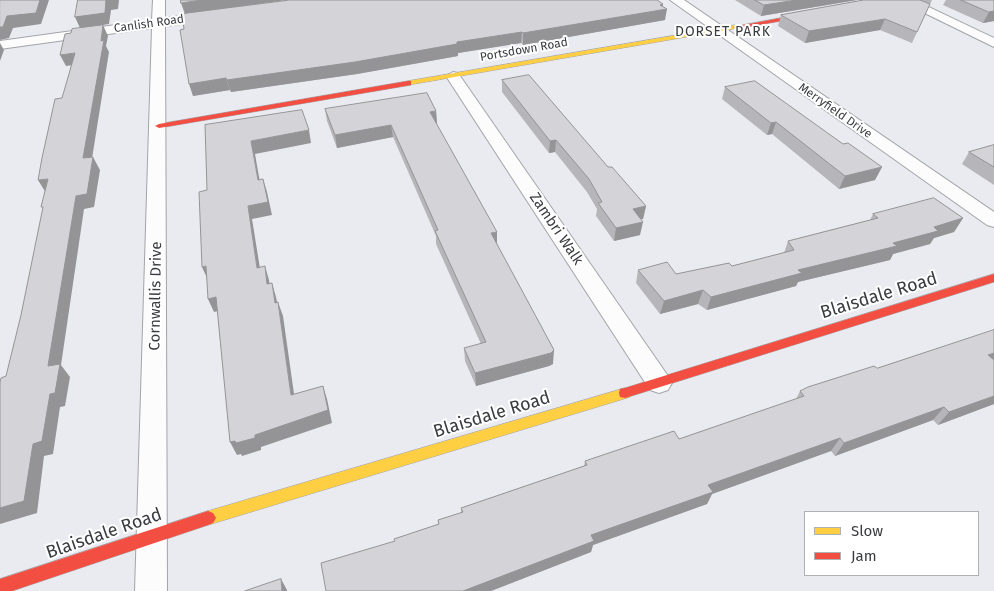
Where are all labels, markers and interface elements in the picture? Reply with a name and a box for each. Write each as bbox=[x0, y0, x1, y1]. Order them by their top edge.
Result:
street label: Canlish Road bbox=[113, 12, 185, 36]
district label: DORSET PARK bbox=[674, 24, 772, 40]
street label: Portsdown Road bbox=[479, 35, 569, 65]
street label: Merryfield Drive bbox=[795, 80, 875, 142]
street label: Zambri Walk bbox=[525, 189, 587, 269]
street label: Cornwallis Drive bbox=[146, 241, 166, 351]
street label: Blaisdale Road bbox=[818, 268, 940, 324]
street label: Blaisdale Road bbox=[431, 387, 553, 443]
street label: Blaisdale Road bbox=[43, 504, 165, 564]
legend bbox=[804, 511, 979, 576]
text: Slow bbox=[851, 522, 883, 540]
text: Jam bbox=[851, 547, 877, 565]

